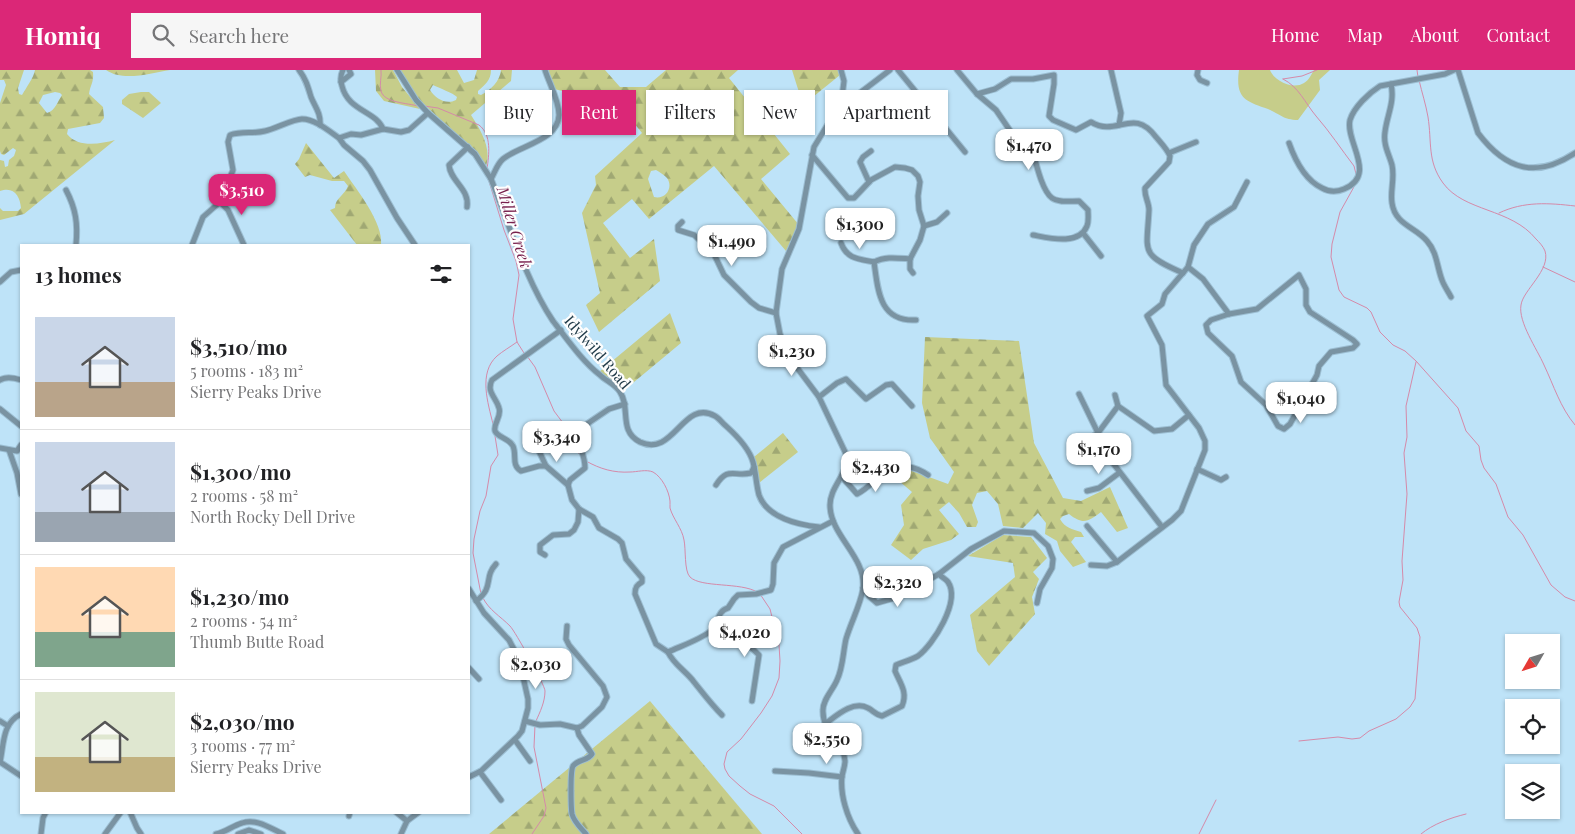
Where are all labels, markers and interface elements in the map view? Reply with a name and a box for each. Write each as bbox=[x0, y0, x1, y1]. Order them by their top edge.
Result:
search box bbox=[131, 13, 481, 58]
text: Homiq bbox=[25, 19, 101, 51]
icon: search bbox=[149, 21, 177, 49]
text: Search here bbox=[189, 22, 289, 48]
text: Home bbox=[1271, 23, 1319, 47]
text: Map bbox=[1347, 23, 1382, 47]
text: About bbox=[1410, 23, 1459, 47]
text: Contact bbox=[1487, 23, 1550, 47]
chip: Buy bbox=[485, 90, 552, 135]
chip: Rent bbox=[562, 90, 636, 135]
chip: Filters bbox=[646, 90, 734, 135]
chip: New bbox=[744, 90, 815, 135]
chip: Apartment bbox=[825, 90, 948, 135]
pin: $1,470 bbox=[988, 128, 1070, 171]
text: $1,470 bbox=[1006, 134, 1052, 155]
pin: $3,510 bbox=[201, 174, 283, 216]
text: $3,510 bbox=[220, 179, 264, 200]
water label: Miller Creek bbox=[492, 182, 537, 271]
pin: $1,300 bbox=[819, 208, 901, 250]
text: $1,300 bbox=[836, 213, 884, 234]
pin: $1,490 bbox=[691, 224, 773, 267]
text: $1,490 bbox=[708, 230, 756, 251]
text: 13 homes bbox=[35, 260, 122, 288]
icon: filters bbox=[427, 260, 455, 288]
street label: Idylwild Road bbox=[560, 311, 636, 393]
text: $3,510/mo bbox=[190, 332, 287, 360]
pin: $1,230 bbox=[751, 334, 833, 377]
icon: home bbox=[75, 337, 135, 397]
text: $1,230 bbox=[769, 340, 815, 361]
text: 5 rooms · 183 m² bbox=[190, 360, 303, 381]
text: Sierry Peaks Drive bbox=[190, 381, 322, 402]
pin: $1,040 bbox=[1260, 382, 1342, 424]
text: $1,040 bbox=[1277, 387, 1325, 408]
pin: $3,340 bbox=[516, 420, 598, 463]
text: $3,340 bbox=[533, 426, 581, 447]
pin: $1,170 bbox=[1058, 432, 1140, 475]
text: $1,170 bbox=[1077, 438, 1121, 459]
pin: $2,430 bbox=[835, 450, 917, 493]
text: $2,430 bbox=[852, 456, 900, 477]
text: $1,300/mo bbox=[190, 457, 291, 485]
icon: home bbox=[75, 462, 135, 522]
text: 2 rooms · 58 m² bbox=[190, 485, 298, 506]
text: North Rocky Dell Drive bbox=[190, 506, 355, 527]
pin: $2,320 bbox=[857, 566, 939, 608]
text: $2,320 bbox=[874, 571, 922, 592]
text: $1,230/mo bbox=[190, 582, 289, 610]
icon: home bbox=[75, 587, 135, 647]
text: 2 rooms · 54 m² bbox=[190, 610, 298, 631]
pin: $4,020 bbox=[704, 616, 786, 658]
text: $4,020 bbox=[720, 621, 770, 642]
text: Thumb Butte Road bbox=[190, 631, 324, 652]
north arrow bbox=[1505, 634, 1560, 689]
map controls bbox=[1505, 634, 1560, 819]
pin: $2,030 bbox=[495, 648, 577, 690]
text: $2,030 bbox=[511, 653, 561, 674]
button: locate bbox=[1505, 699, 1560, 754]
text: $2,030/mo bbox=[190, 707, 295, 735]
icon: home bbox=[75, 712, 135, 772]
pin: $2,550 bbox=[786, 722, 868, 765]
text: $2,550 bbox=[804, 728, 850, 749]
text: 3 rooms · 77 m² bbox=[190, 735, 296, 756]
text: Sierry Peaks Drive bbox=[190, 756, 322, 777]
button: layers bbox=[1505, 764, 1560, 819]

